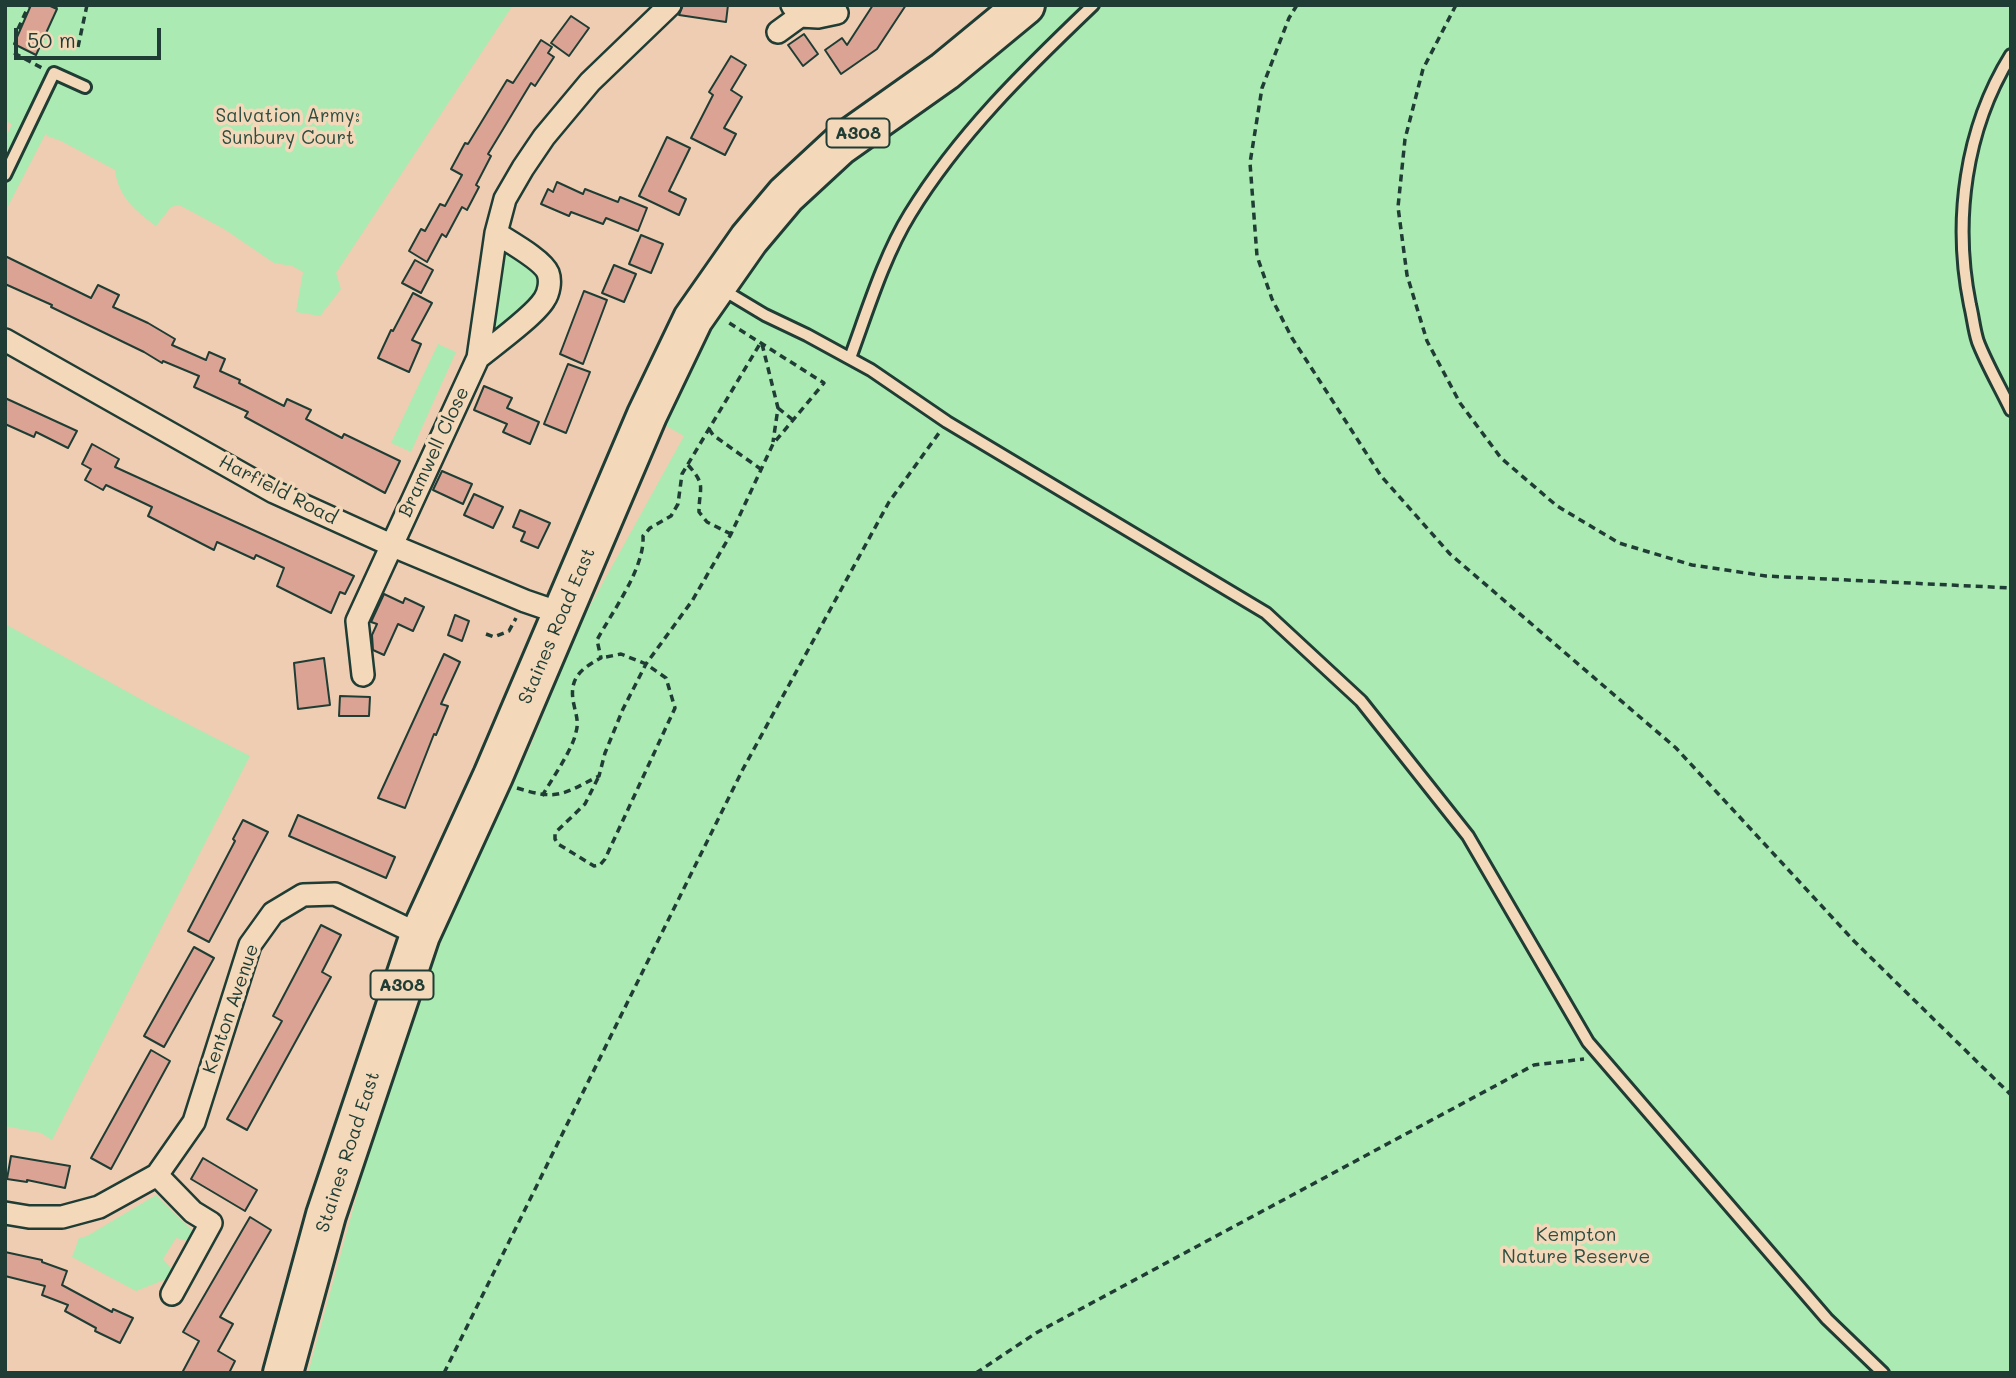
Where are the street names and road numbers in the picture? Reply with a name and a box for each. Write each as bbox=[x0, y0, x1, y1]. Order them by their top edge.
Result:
road number: A308 bbox=[826, 118, 890, 148]
street label: Bramwell Close bbox=[394, 383, 474, 521]
street label: Harfield Road bbox=[215, 450, 341, 530]
street label: Staines Road East bbox=[514, 544, 600, 708]
street label: Kenton Avenue bbox=[198, 941, 264, 1077]
road number: A308 bbox=[370, 970, 434, 1000]
street label: Staines Road East bbox=[311, 1069, 385, 1235]

